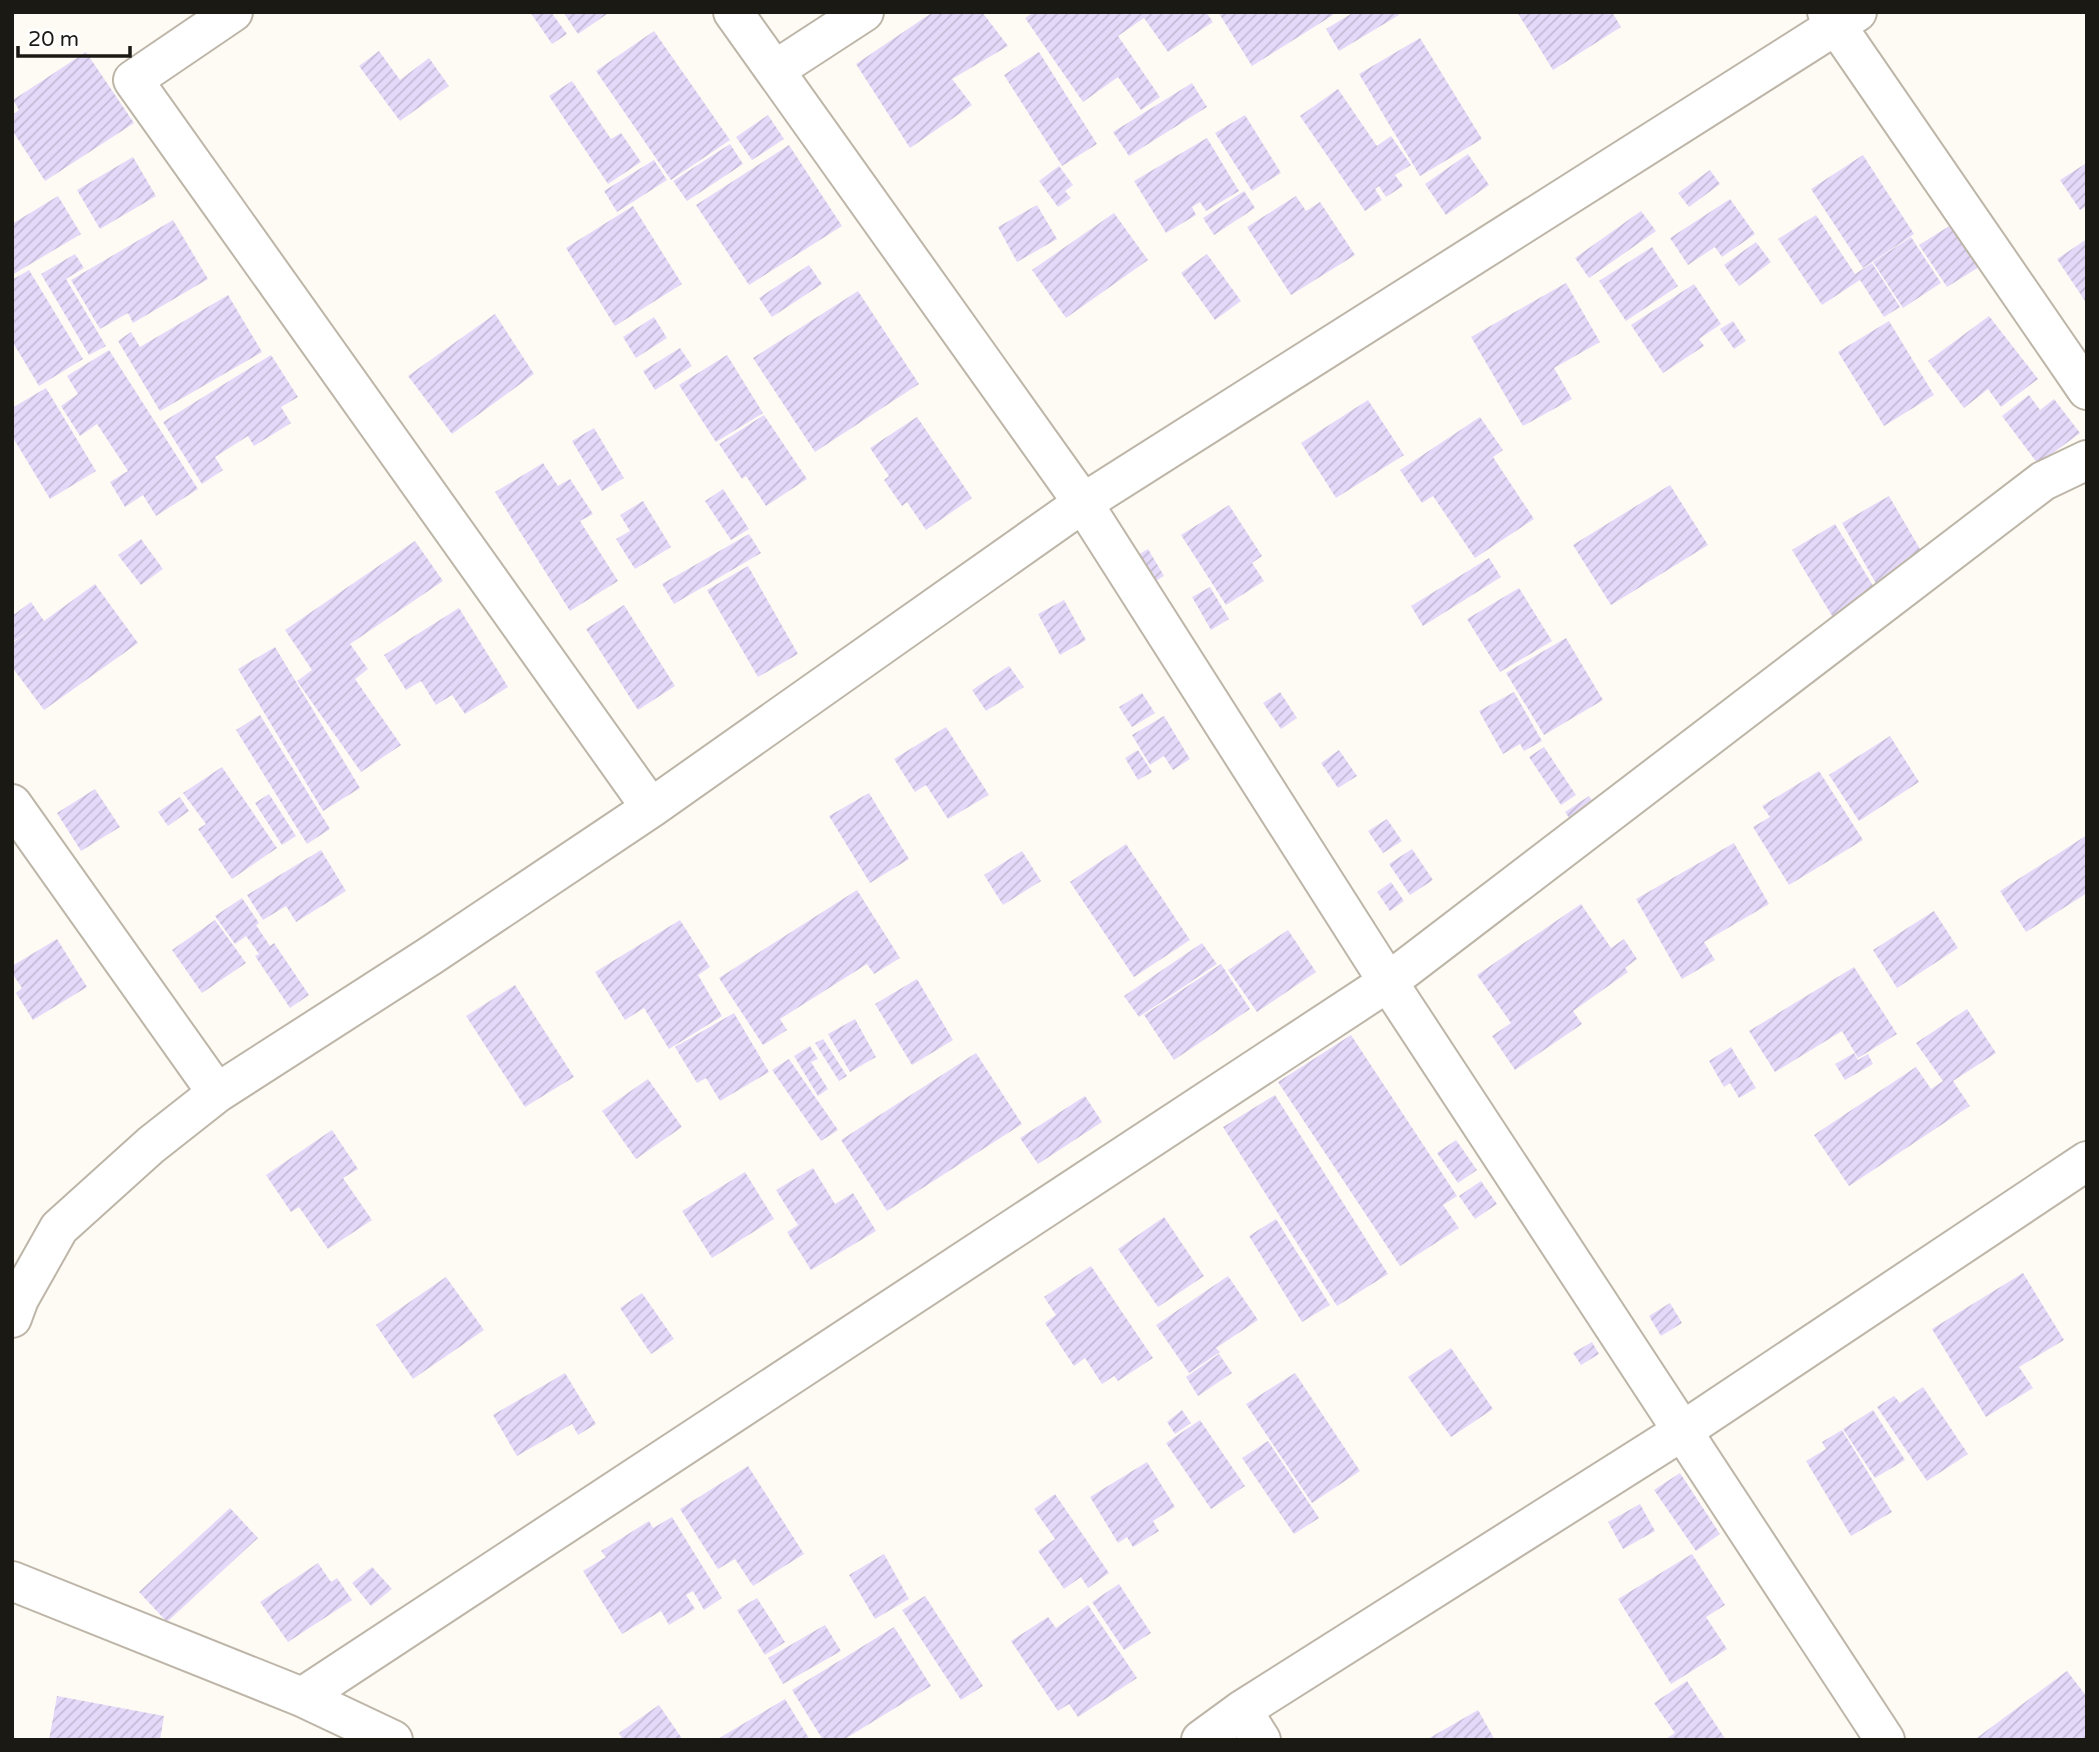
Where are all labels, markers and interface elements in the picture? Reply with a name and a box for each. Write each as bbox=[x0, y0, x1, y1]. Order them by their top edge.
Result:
scale bar bbox=[18, 14, 130, 58]
text: 20 m bbox=[28, 27, 79, 52]

